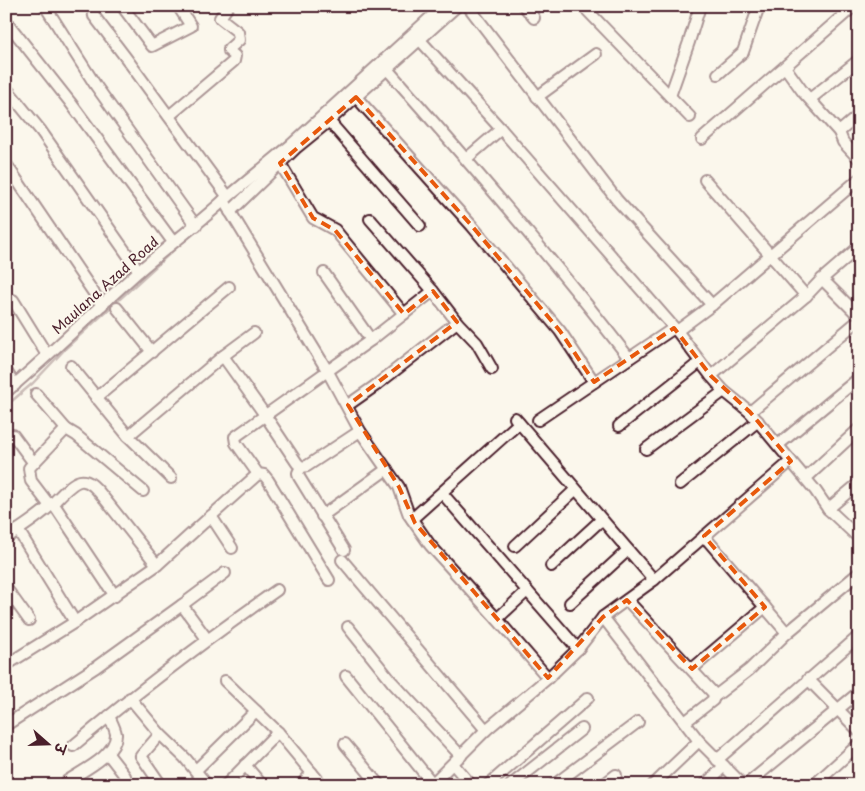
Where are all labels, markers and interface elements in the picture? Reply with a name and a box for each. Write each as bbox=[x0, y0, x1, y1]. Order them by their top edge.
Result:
street label: Maulana Azad Road bbox=[47, 231, 163, 339]
north arrow bbox=[22, 718, 72, 768]
text: उ bbox=[49, 739, 73, 758]

